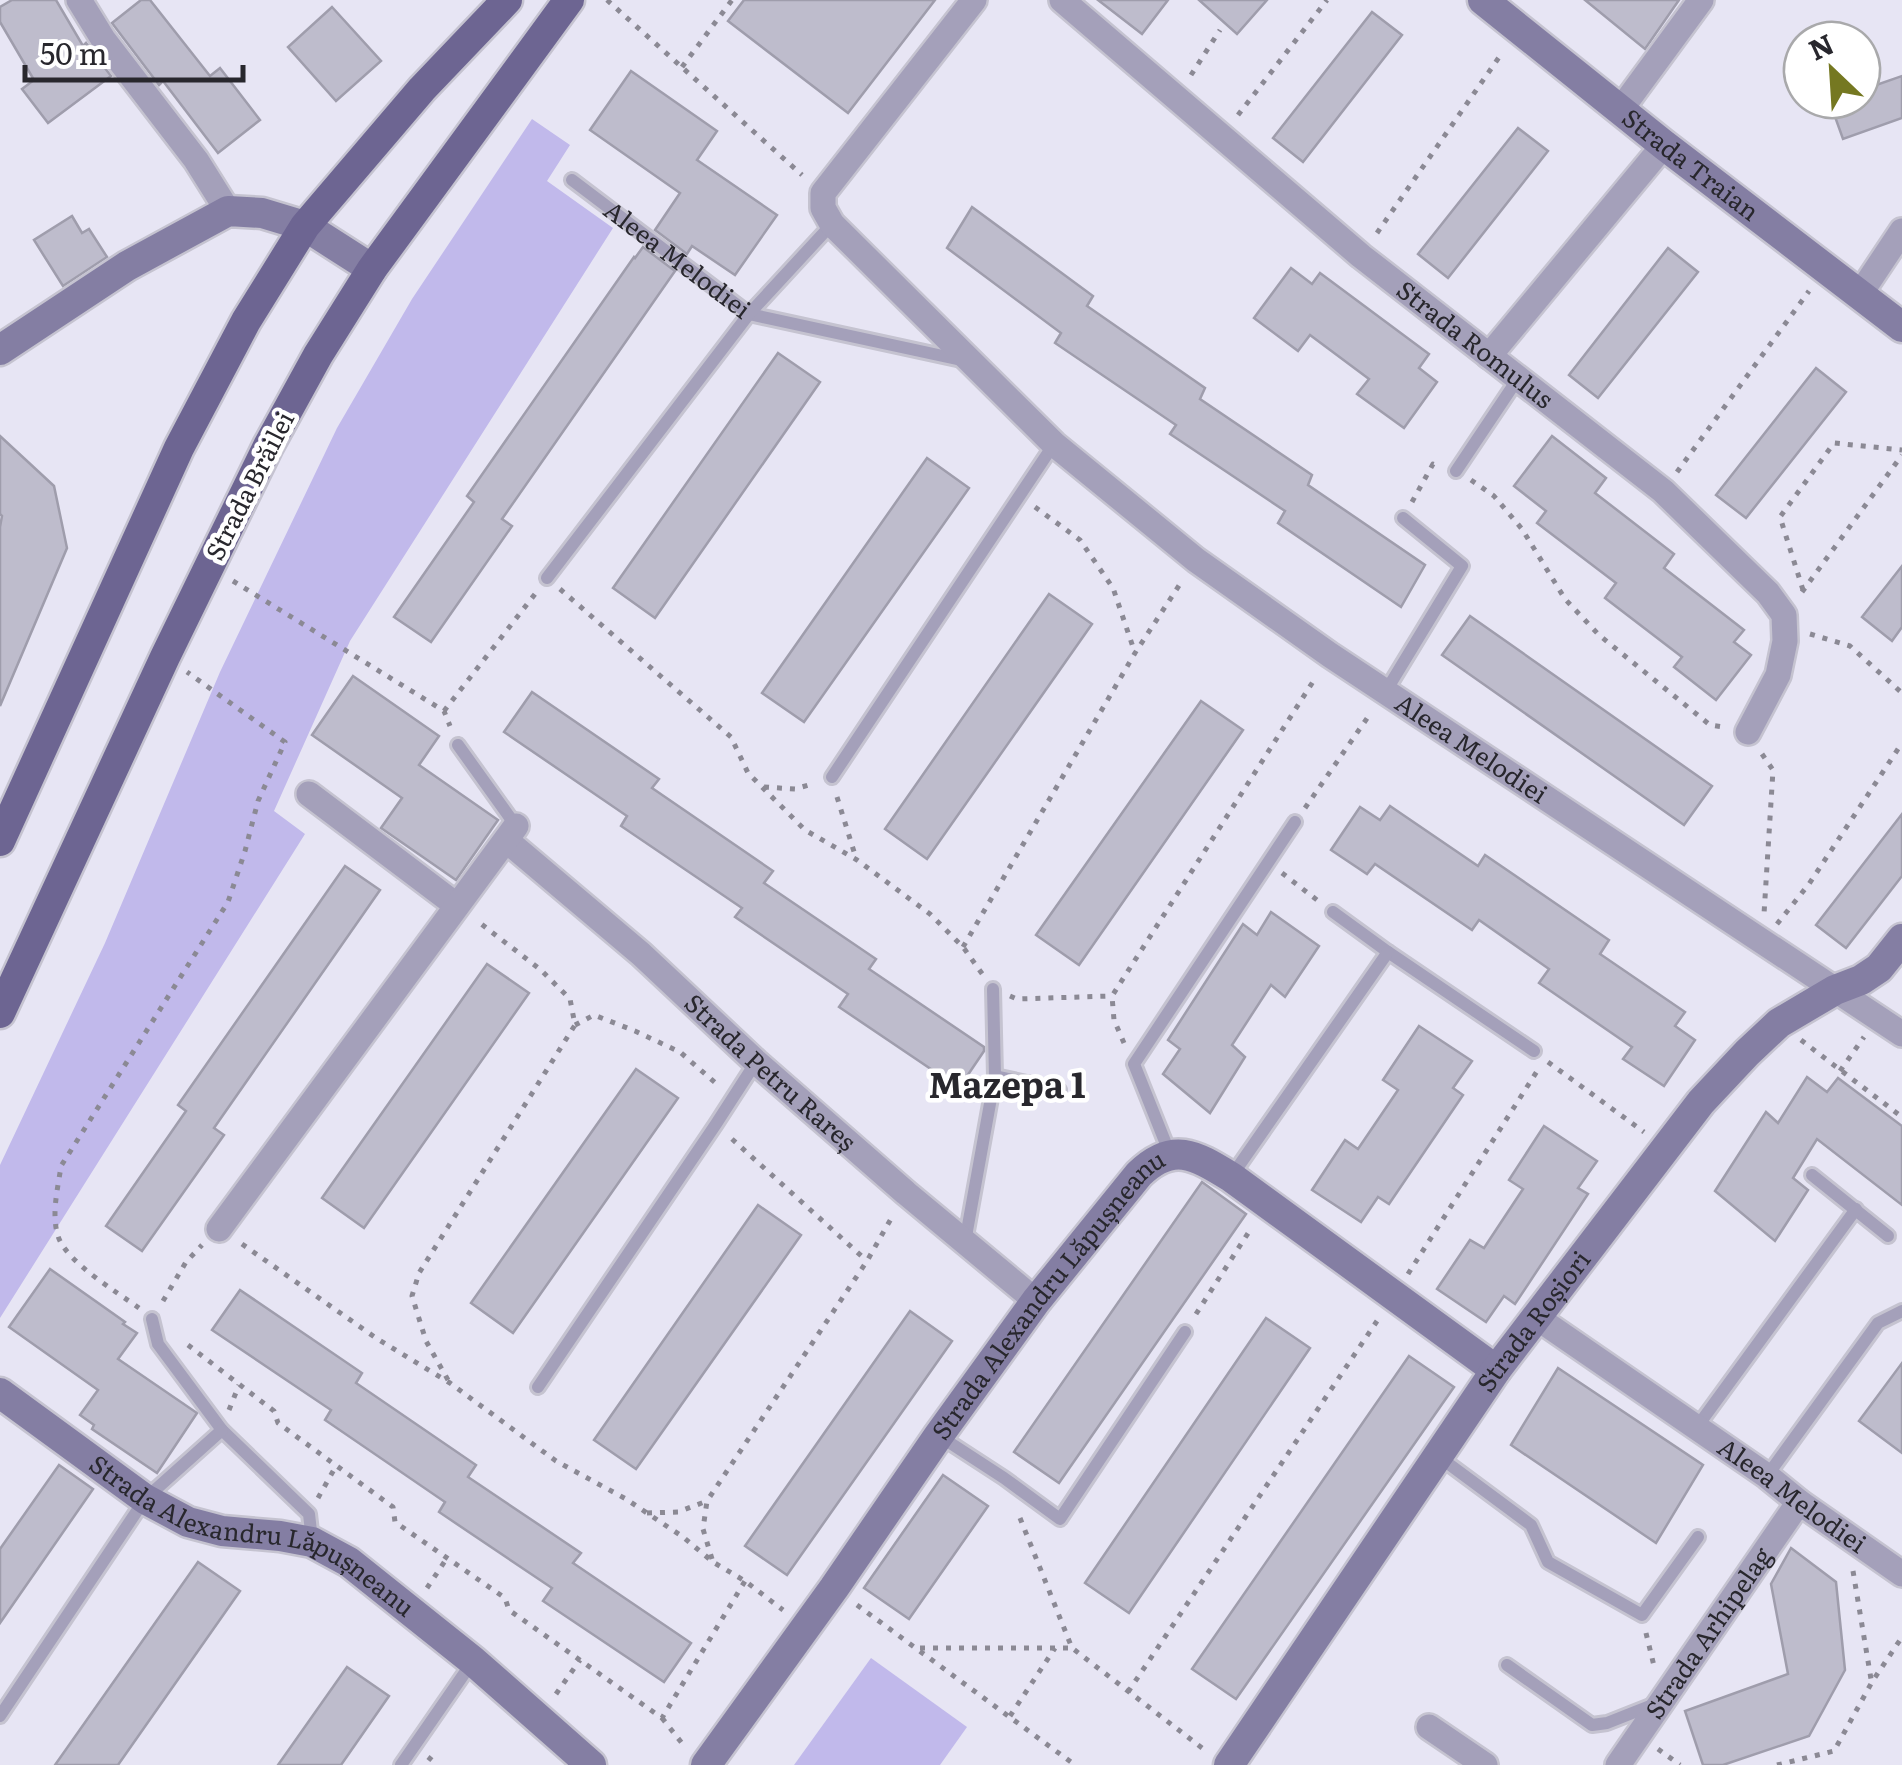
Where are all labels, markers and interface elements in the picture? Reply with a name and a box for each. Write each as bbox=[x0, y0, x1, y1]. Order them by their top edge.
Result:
scale bar bbox=[25, 20, 242, 82]
north arrow bbox=[1782, 20, 1882, 120]
text: N bbox=[1801, 22, 1840, 70]
text: 50 m bbox=[40, 30, 108, 74]
street label: Strada Traian bbox=[1615, 99, 1768, 229]
street label: Aleea Melodiei bbox=[597, 191, 759, 326]
street label: Strada Romulus bbox=[1390, 271, 1562, 416]
street label: Strada Brăilei bbox=[195, 404, 302, 566]
street label: Aleea Melodiei bbox=[1389, 683, 1556, 811]
street label: Strada Petru Rareș bbox=[677, 984, 865, 1159]
district label: Mazepa 1 bbox=[928, 1057, 1086, 1109]
street label: Strada Alexandru Lăpușneanu bbox=[921, 1139, 1171, 1447]
street label: Strada Roșiori bbox=[1466, 1242, 1598, 1399]
street label: Aleea Melodiei bbox=[1711, 1428, 1875, 1561]
street label: Strada Alexandru Lăpușneanu bbox=[83, 1445, 423, 1625]
street label: Strada Arhipelag bbox=[1635, 1539, 1780, 1726]

